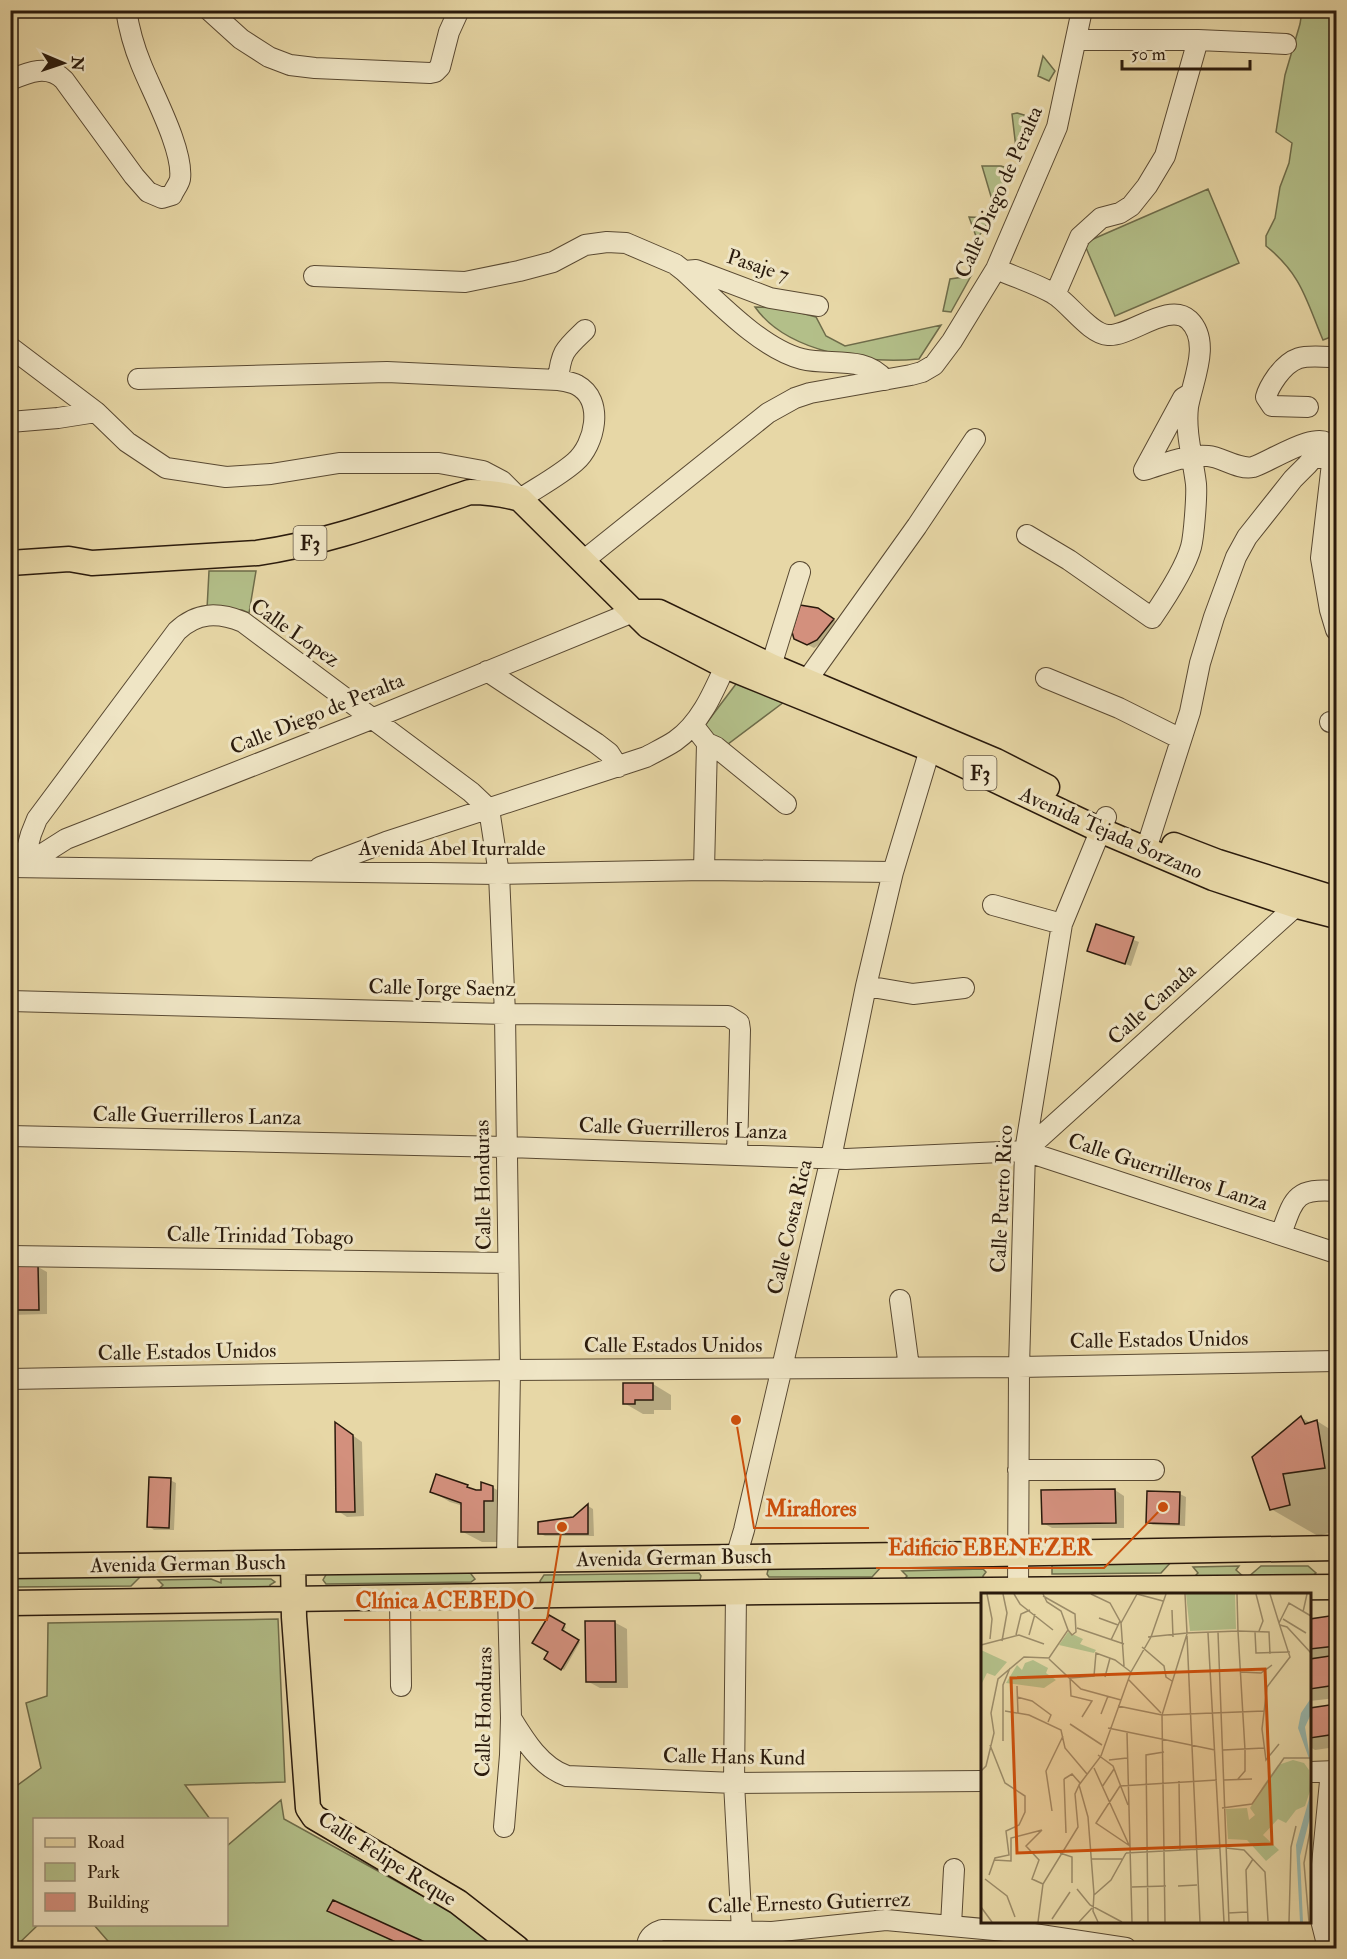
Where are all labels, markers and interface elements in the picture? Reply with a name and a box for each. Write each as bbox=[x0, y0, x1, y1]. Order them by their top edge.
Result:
north arrow bbox=[33, 33, 93, 93]
scale bar bbox=[1122, 33, 1250, 71]
text: 50 m bbox=[1131, 43, 1166, 66]
text: N bbox=[67, 55, 87, 72]
street label: Calle Diego de Peralta bbox=[949, 102, 1049, 282]
street label: Pasaje 7 bbox=[723, 243, 793, 289]
road number: F3 bbox=[294, 526, 326, 560]
street label: Calle Lopez bbox=[245, 592, 345, 674]
street label: Calle Diego de Peralta bbox=[226, 667, 408, 761]
road number: F3 bbox=[964, 756, 996, 790]
street label: Avenida Tejada Sorzano bbox=[1014, 780, 1207, 886]
street label: Avenida Abel Iturralde bbox=[358, 835, 546, 862]
street label: Calle Canada bbox=[1102, 957, 1202, 1051]
street label: Calle Jorge Saenz bbox=[368, 973, 516, 1003]
street label: Calle Guerrilleros Lanza bbox=[92, 1101, 302, 1131]
street label: Calle Guerrilleros Lanza bbox=[578, 1112, 788, 1146]
street label: Calle Honduras bbox=[468, 1120, 498, 1250]
street label: Calle Puerto Rico bbox=[985, 1124, 1019, 1274]
street label: Calle Guerrilleros Lanza bbox=[1065, 1127, 1272, 1217]
street label: Calle Costa Rica bbox=[761, 1156, 819, 1297]
street label: Calle Trinidad Tobago bbox=[166, 1221, 354, 1251]
street label: Calle Estados Unidos bbox=[1069, 1325, 1249, 1355]
street label: Calle Estados Unidos bbox=[584, 1332, 762, 1359]
street label: Calle Estados Unidos bbox=[97, 1337, 277, 1367]
callout: Miraflores bbox=[754, 1488, 869, 1528]
text: Miraflores bbox=[764, 1495, 857, 1523]
callout: Edificio EBENEZER bbox=[876, 1528, 1104, 1568]
text: Edificio EBENEZER bbox=[888, 1534, 1093, 1562]
street label: Avenida German Busch bbox=[575, 1543, 772, 1573]
street label: Avenida German Busch bbox=[89, 1549, 286, 1579]
callout: Clínica ACEBEDO bbox=[344, 1580, 547, 1620]
text: Clínica ACEBEDO bbox=[356, 1587, 535, 1615]
inset map bbox=[981, 1593, 1311, 1923]
street label: Calle Honduras bbox=[469, 1647, 499, 1777]
street label: Calle Hans Kund bbox=[663, 1742, 806, 1772]
street label: Calle Felipe Reque bbox=[313, 1806, 461, 1912]
legend bbox=[33, 1818, 228, 1926]
text: Road bbox=[87, 1831, 125, 1854]
text: Park bbox=[87, 1861, 120, 1884]
street label: Calle Ernesto Gutierrez bbox=[707, 1886, 911, 1920]
text: Building bbox=[87, 1891, 150, 1914]

